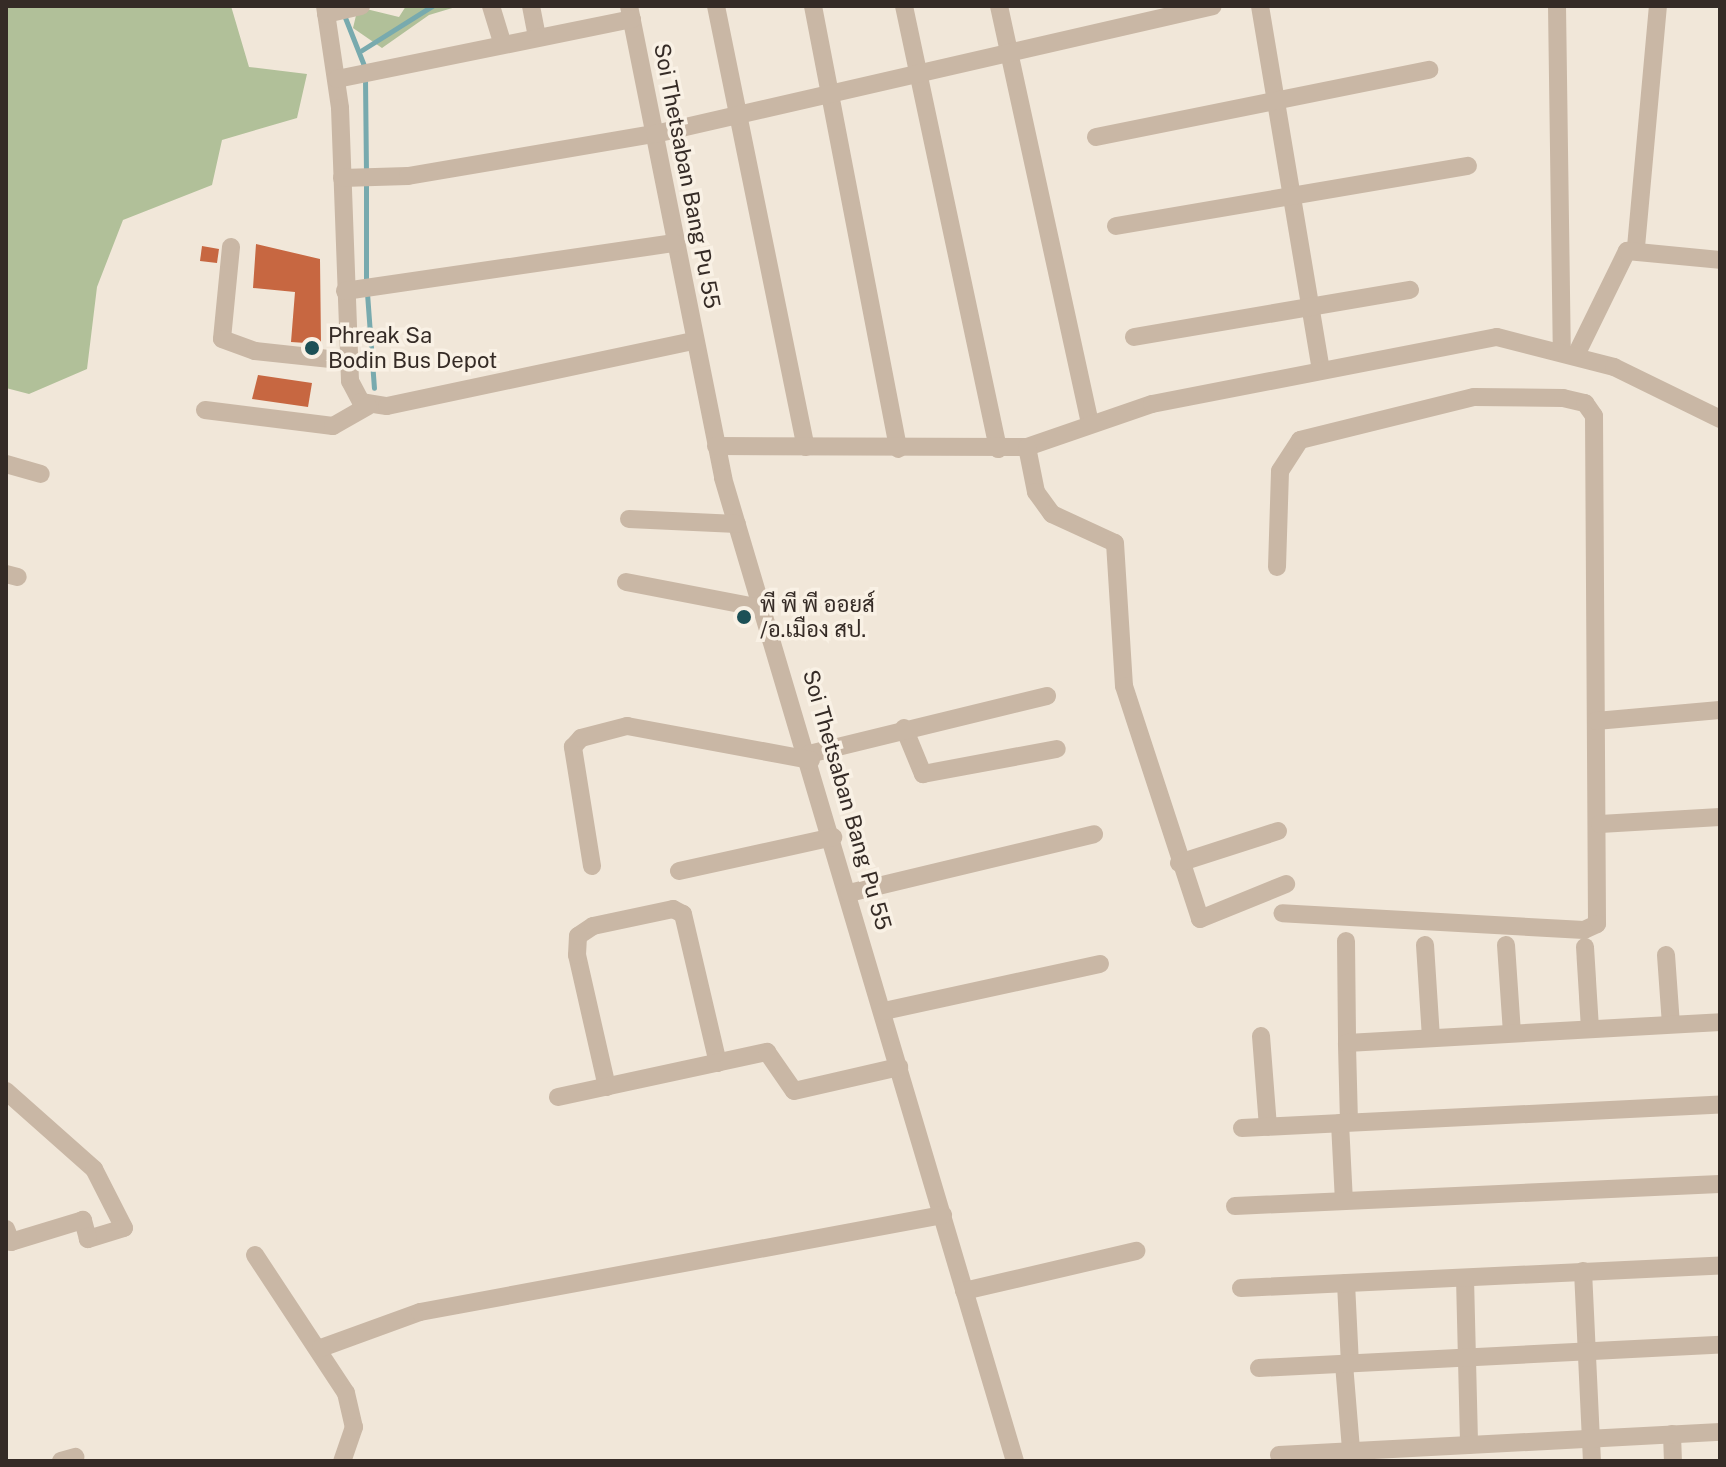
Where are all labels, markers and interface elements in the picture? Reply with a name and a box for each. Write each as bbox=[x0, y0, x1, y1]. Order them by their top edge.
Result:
street label: Soi Thetsaban Bang Pu 55 bbox=[648, 41, 726, 311]
place label: Phreak Sa Bodin Bus Depot bbox=[328, 322, 497, 374]
marker: Phreak Sa Bodin Bus Depot bbox=[303, 339, 321, 357]
place label: พี พี พี ออยส์ /อ.เมือง สป. bbox=[760, 591, 875, 642]
marker: พี พี พี ออยส์ /อ.เมือง สป. bbox=[735, 608, 753, 626]
street label: Soi Thetsaban Bang Pu 55 bbox=[797, 667, 897, 933]

